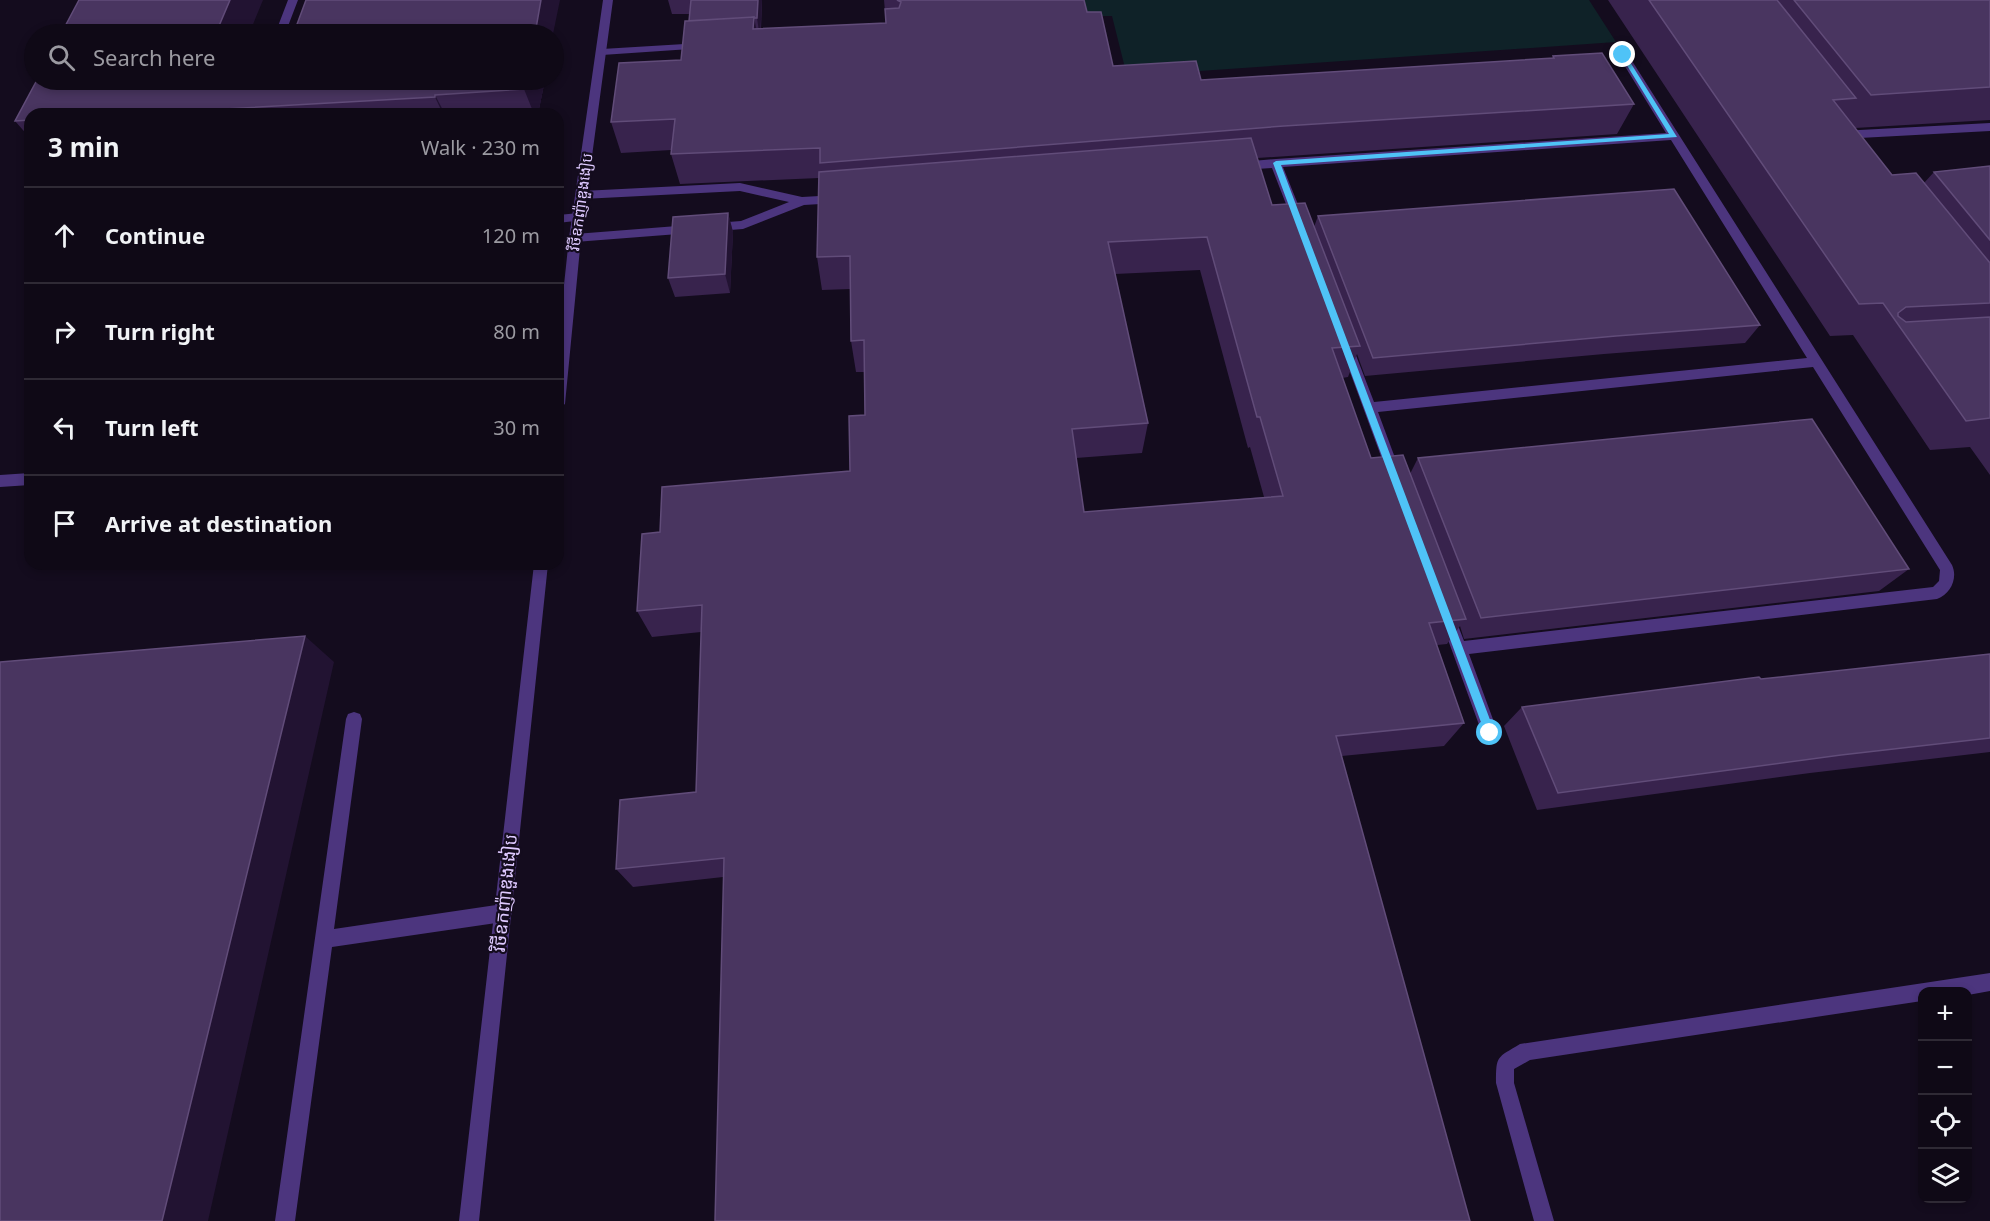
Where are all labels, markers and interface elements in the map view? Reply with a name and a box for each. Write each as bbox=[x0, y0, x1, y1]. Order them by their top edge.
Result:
search box bbox=[24, 24, 564, 90]
icon: search bbox=[45, 41, 78, 74]
route end bbox=[1609, 41, 1635, 67]
text: Search here bbox=[93, 42, 215, 72]
text: 3 min bbox=[48, 129, 120, 165]
text: Walk · 230 m bbox=[421, 134, 540, 161]
street label: វិថីឧកញ៉ាឌួងងៀប bbox=[563, 152, 597, 252]
icon: ahead bbox=[48, 219, 81, 252]
text: Continue bbox=[105, 220, 205, 250]
text: 120 m bbox=[482, 222, 540, 249]
icon: right bbox=[48, 315, 81, 348]
text: Turn right bbox=[105, 316, 215, 346]
text: 80 m bbox=[493, 318, 540, 345]
icon: left bbox=[48, 411, 81, 444]
text: Turn left bbox=[105, 412, 199, 442]
text: 30 m bbox=[493, 414, 540, 441]
icon: arrive bbox=[48, 507, 81, 540]
text: Arrive at destination bbox=[105, 508, 332, 538]
route start bbox=[1476, 719, 1502, 745]
street label: វិថីឧកញ៉ាឌួងងៀប bbox=[486, 833, 523, 954]
map controls bbox=[1918, 987, 1972, 1203]
button: + bbox=[1918, 987, 1972, 1041]
button: − bbox=[1918, 1041, 1972, 1095]
button: locate bbox=[1918, 1095, 1972, 1149]
button: layers bbox=[1918, 1149, 1972, 1203]

